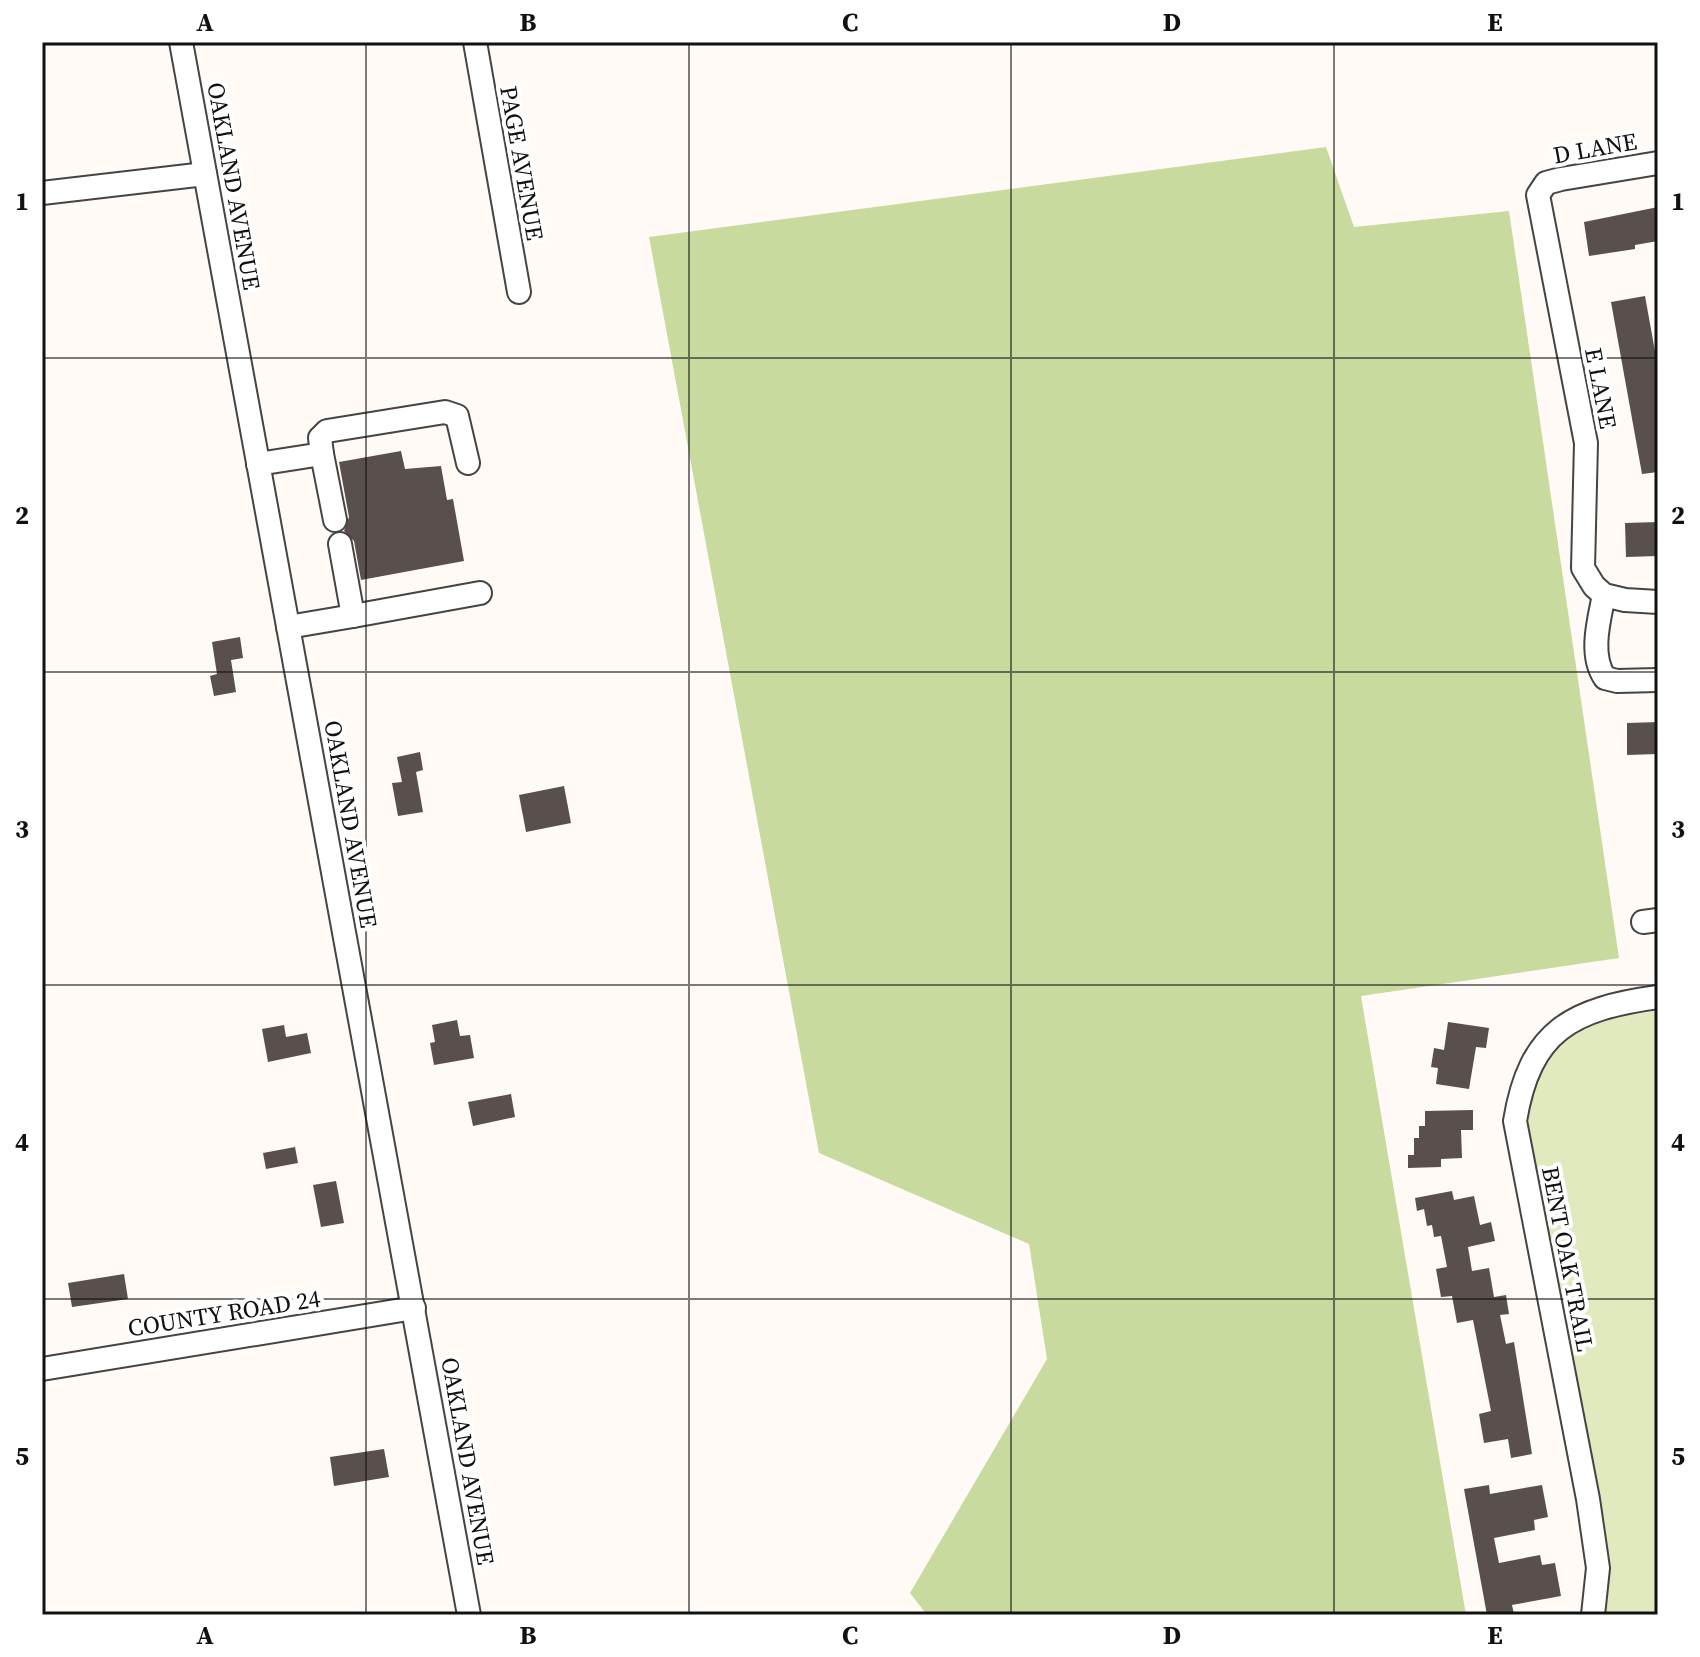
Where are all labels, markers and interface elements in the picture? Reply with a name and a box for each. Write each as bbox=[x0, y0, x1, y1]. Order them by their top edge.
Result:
text: A bbox=[196, 4, 214, 40]
text: B bbox=[520, 4, 537, 40]
text: C bbox=[842, 4, 858, 40]
text: D bbox=[1163, 4, 1181, 40]
text: E bbox=[1487, 4, 1503, 40]
street label: OAKLAND AVENUE bbox=[199, 80, 269, 292]
street label: PAGE AVENUE bbox=[492, 83, 552, 243]
street label: D LANE bbox=[1551, 124, 1639, 172]
text: 1 bbox=[15, 183, 29, 219]
text: 1 bbox=[1671, 183, 1685, 219]
street label: E LANE bbox=[1577, 345, 1625, 431]
text: 2 bbox=[15, 497, 29, 533]
text: 2 bbox=[1671, 497, 1685, 533]
street label: OAKLAND AVENUE bbox=[316, 718, 386, 930]
text: 3 bbox=[15, 811, 29, 847]
text: 3 bbox=[1671, 811, 1685, 847]
text: 4 bbox=[15, 1124, 29, 1160]
text: 4 bbox=[1671, 1124, 1685, 1160]
street label: BENT OAK TRAIL bbox=[1534, 1163, 1602, 1355]
street label: COUNTY ROAD 24 bbox=[125, 1281, 323, 1345]
street label: OAKLAND AVENUE bbox=[433, 1355, 503, 1567]
text: 5 bbox=[15, 1438, 29, 1474]
text: 5 bbox=[1671, 1438, 1685, 1474]
text: A bbox=[196, 1617, 214, 1653]
text: B bbox=[520, 1617, 537, 1653]
text: C bbox=[842, 1617, 858, 1653]
text: D bbox=[1163, 1617, 1181, 1653]
text: E bbox=[1487, 1617, 1503, 1653]

